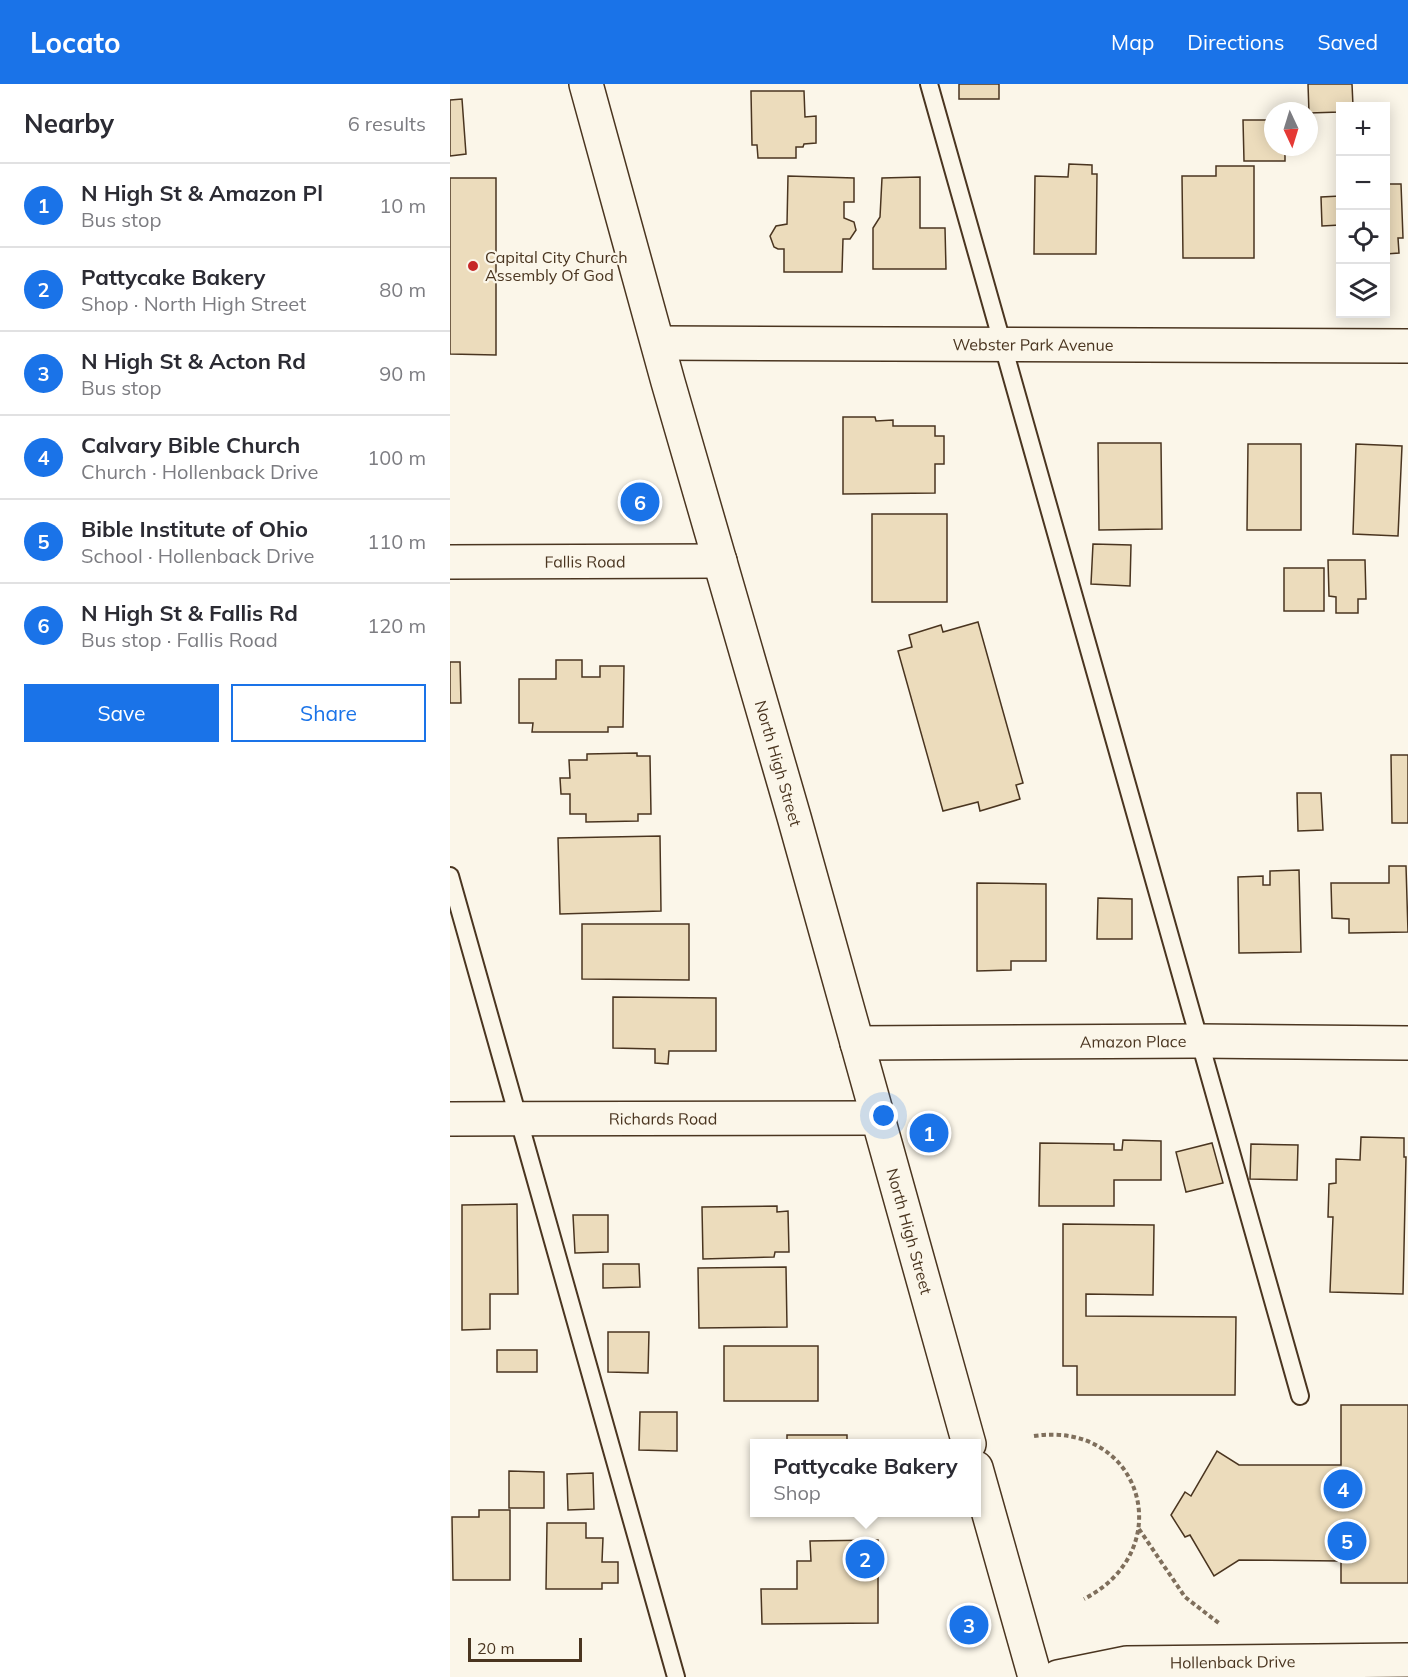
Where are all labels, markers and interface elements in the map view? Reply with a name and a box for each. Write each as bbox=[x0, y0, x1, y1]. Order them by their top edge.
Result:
text: Locato bbox=[30, 25, 121, 60]
text: Map bbox=[1111, 29, 1154, 55]
text: Directions bbox=[1187, 29, 1284, 55]
text: Saved bbox=[1317, 29, 1378, 55]
north arrow bbox=[1264, 102, 1318, 156]
map controls bbox=[1336, 102, 1390, 318]
button: + bbox=[1336, 102, 1390, 156]
text: Nearby bbox=[24, 107, 114, 140]
text: 6 results bbox=[348, 111, 426, 136]
button: − bbox=[1336, 156, 1390, 210]
text: N High St & Amazon Pl bbox=[81, 179, 323, 207]
text: 1 bbox=[38, 193, 50, 218]
text: 10 m bbox=[379, 193, 426, 218]
text: Bus stop bbox=[81, 207, 161, 232]
button: locate bbox=[1336, 210, 1390, 264]
place label: Capital City Church Assembly Of God bbox=[485, 247, 628, 285]
marker: Capital City Church Assembly Of God bbox=[466, 259, 480, 273]
text: Pattycake Bakery bbox=[81, 263, 265, 291]
button: layers bbox=[1336, 264, 1390, 318]
text: 2 bbox=[38, 277, 50, 302]
text: 80 m bbox=[379, 277, 426, 302]
text: Shop · North High Street bbox=[81, 291, 306, 316]
street label: Webster Park Avenue bbox=[952, 334, 1114, 355]
text: N High St & Acton Rd bbox=[81, 347, 306, 375]
text: 3 bbox=[38, 361, 50, 386]
text: 90 m bbox=[379, 361, 426, 386]
text: Bus stop bbox=[81, 375, 161, 400]
text: Calvary Bible Church bbox=[81, 431, 300, 459]
text: 4 bbox=[38, 445, 50, 470]
text: 100 m bbox=[367, 445, 426, 470]
text: Church · Hollenback Drive bbox=[81, 459, 318, 484]
pin: 6 bbox=[620, 480, 660, 524]
text: Bible Institute of Ohio bbox=[81, 515, 308, 543]
text: 5 bbox=[38, 529, 50, 554]
text: 110 m bbox=[367, 529, 426, 554]
text: School · Hollenback Drive bbox=[81, 543, 314, 568]
street label: Fallis Road bbox=[544, 551, 626, 572]
text: N High St & Fallis Rd bbox=[81, 599, 298, 627]
text: 6 bbox=[38, 613, 50, 638]
text: 120 m bbox=[367, 613, 426, 638]
text: Bus stop · Fallis Road bbox=[81, 627, 278, 652]
button: Save bbox=[24, 684, 219, 742]
button: Share bbox=[231, 684, 426, 742]
street label: North High Street bbox=[751, 698, 806, 829]
street label: Amazon Place bbox=[1080, 1031, 1186, 1052]
your location bbox=[869, 1101, 898, 1130]
street label: Richards Road bbox=[609, 1108, 717, 1129]
pin: 1 bbox=[910, 1110, 948, 1156]
street label: North High Street bbox=[882, 1166, 937, 1297]
popup bbox=[750, 1439, 981, 1517]
text: Pattycake Bakery bbox=[773, 1452, 958, 1480]
pin: 4 bbox=[1324, 1466, 1362, 1512]
text: Shop bbox=[773, 1480, 821, 1505]
pin: 5 bbox=[1328, 1518, 1366, 1564]
pin: 2 bbox=[846, 1536, 884, 1582]
pin: 3 bbox=[950, 1602, 988, 1648]
scale bar bbox=[468, 1635, 582, 1662]
text: 20 m bbox=[477, 1638, 514, 1658]
street label: Hollenback Drive bbox=[1170, 1651, 1295, 1673]

